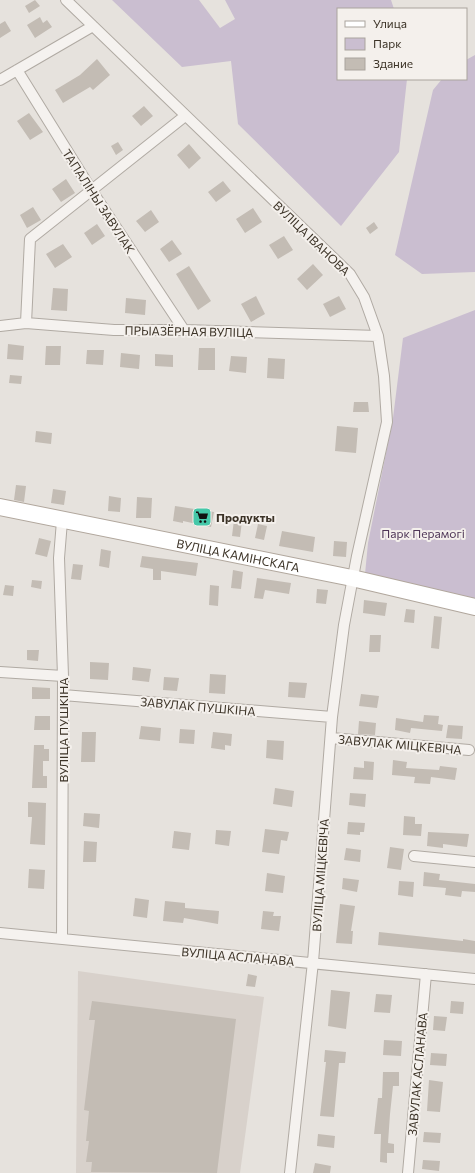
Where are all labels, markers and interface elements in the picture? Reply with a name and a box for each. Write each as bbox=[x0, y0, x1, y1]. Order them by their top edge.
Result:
legend bbox=[337, 8, 467, 80]
text: Улица bbox=[373, 16, 407, 30]
text: Парк bbox=[373, 36, 402, 50]
text: Здание bbox=[373, 56, 413, 70]
street label: ТАПАЛІНЫ ЗАВУЛАК bbox=[60, 146, 138, 256]
street label: ВУЛІЦА ІВАНОВА bbox=[271, 198, 353, 278]
street label: ПРЫАЗЁРНАЯ ВУЛІЦА bbox=[124, 323, 254, 339]
supermarket icon: Продукты bbox=[191, 506, 213, 528]
place label: Продукты bbox=[216, 510, 275, 524]
park label: Парк Перамогі bbox=[381, 526, 465, 540]
street label: ВУЛІЦА КАМІНСКАГА bbox=[175, 536, 301, 574]
street label: ВУЛІЦА ПУШКІНА bbox=[56, 678, 70, 782]
street label: ЗАВУЛАК ПУШКІНА bbox=[140, 694, 256, 718]
street label: ЗАВУЛАК МІЦКЕВІЧА bbox=[338, 732, 462, 756]
street label: ВУЛІЦА МІЦКЕВІЧА bbox=[309, 818, 331, 932]
street label: ВУЛІЦА АСЛАНАВА bbox=[181, 944, 295, 968]
street label: ЗАВУЛАК АСЛАНАВА bbox=[405, 1012, 429, 1136]

